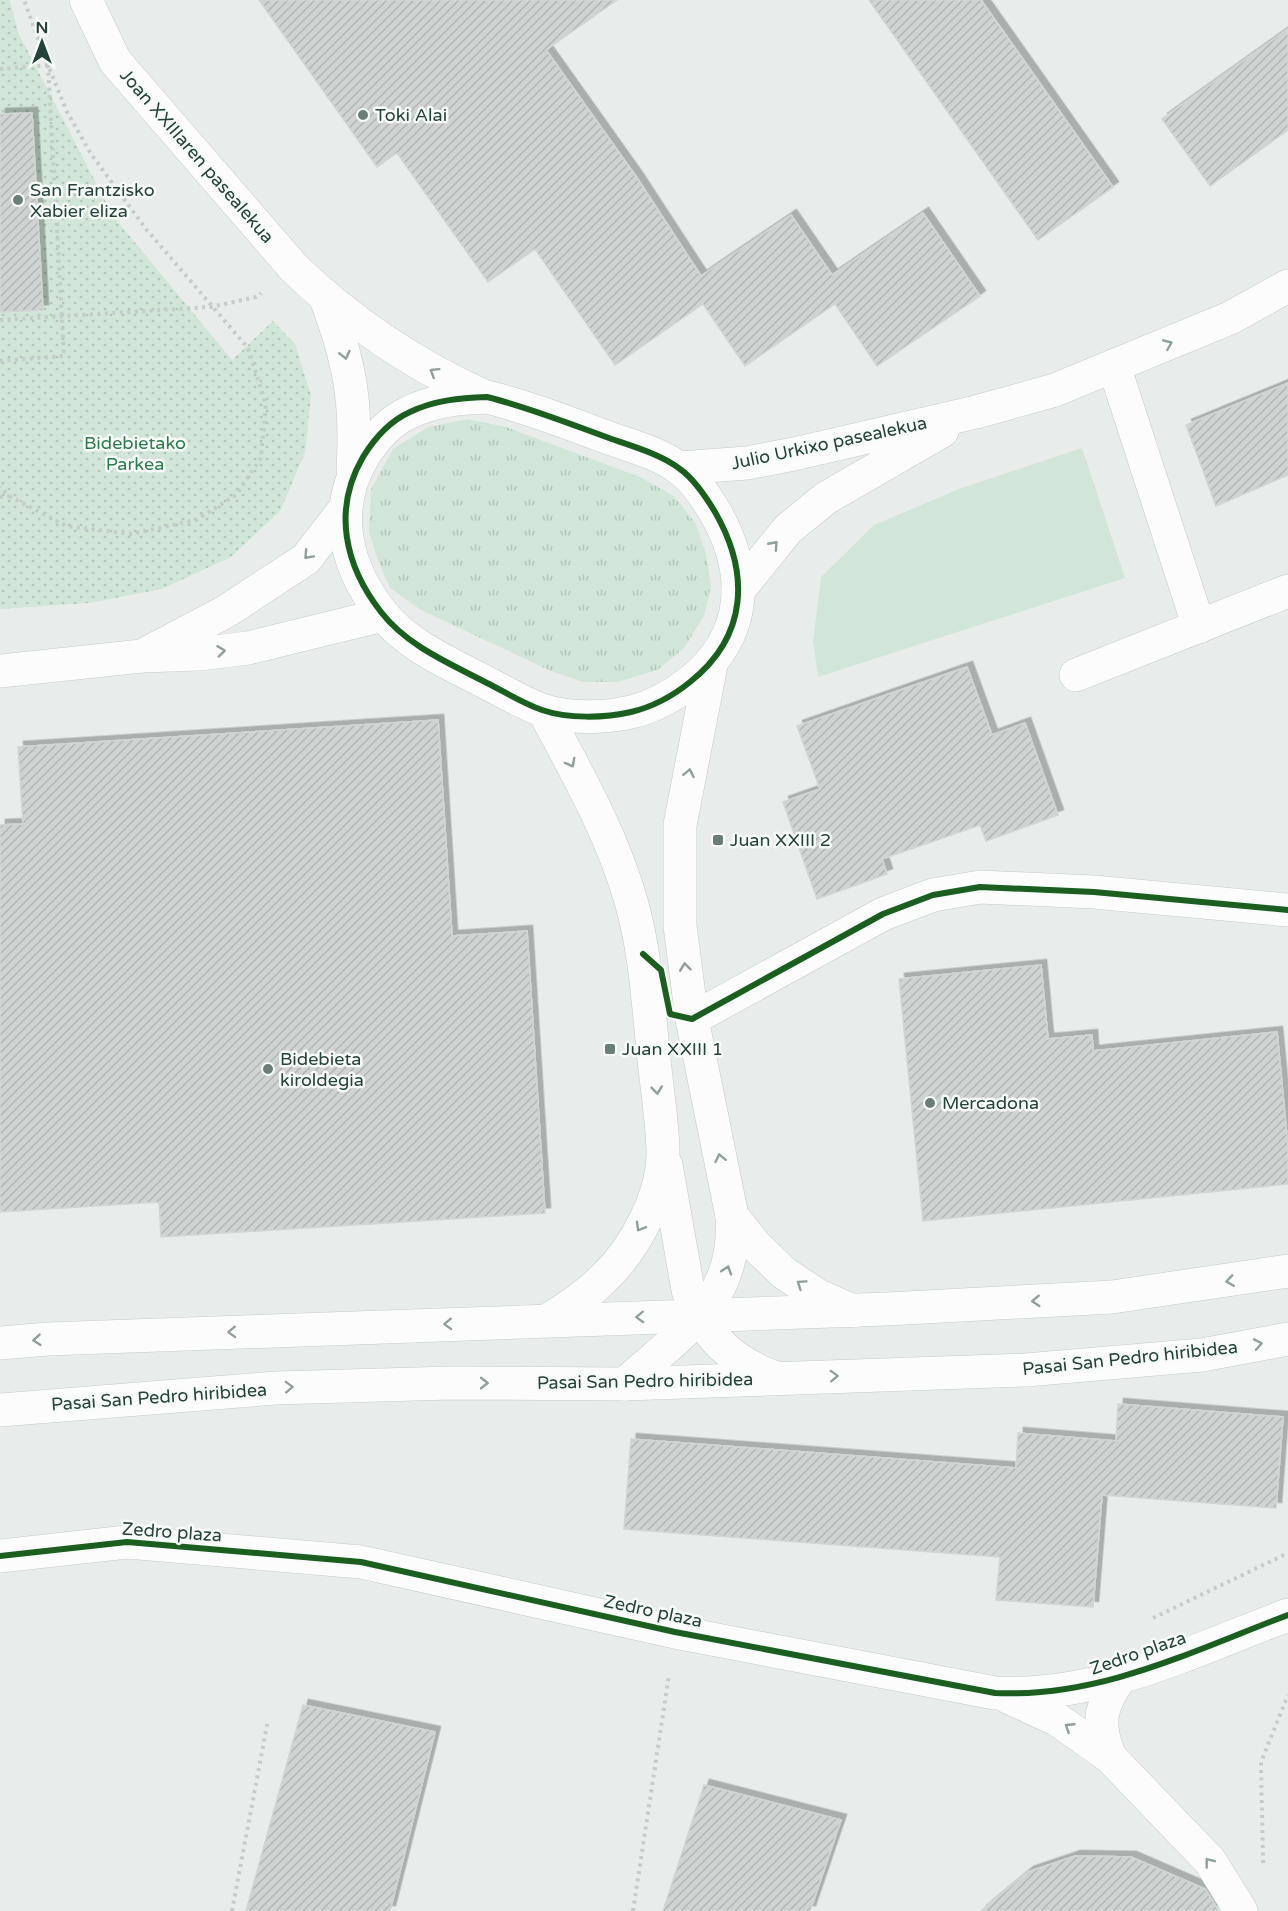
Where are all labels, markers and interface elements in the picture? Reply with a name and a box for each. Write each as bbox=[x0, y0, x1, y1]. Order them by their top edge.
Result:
north arrow bbox=[12, 12, 72, 72]
text: N bbox=[36, 18, 48, 38]
street label: Joan XXIIIaren pasealekua bbox=[115, 64, 279, 248]
place label: Toki Alai bbox=[375, 104, 447, 126]
marker: Toki Alai bbox=[356, 108, 370, 122]
place label: San Frantzisko Xabier eliza bbox=[30, 179, 155, 222]
marker: San Frantzisko Xabier eliza bbox=[11, 193, 25, 207]
one-way arrow bbox=[1162, 339, 1173, 351]
one-way arrow bbox=[338, 349, 351, 359]
one-way arrow bbox=[430, 367, 440, 379]
street label: Julio Urkixo pasealekua bbox=[729, 411, 929, 475]
park label: Bidebietako Parkea bbox=[84, 432, 186, 475]
one-way arrow bbox=[767, 541, 778, 551]
one-way arrow bbox=[304, 548, 315, 559]
one-way arrow bbox=[217, 645, 226, 658]
one-way arrow bbox=[564, 756, 575, 767]
one-way arrow bbox=[682, 768, 695, 778]
place label: Juan XXIII 2 bbox=[730, 829, 831, 851]
marker: Juan XXIII 2 bbox=[711, 833, 725, 847]
one-way arrow bbox=[680, 962, 692, 971]
place label: Juan XXIII 1 bbox=[622, 1038, 723, 1060]
marker: Juan XXIII 1 bbox=[603, 1042, 617, 1056]
place label: Bidebieta kiroldegia bbox=[280, 1048, 364, 1091]
marker: Bidebieta kiroldegia bbox=[261, 1062, 275, 1076]
one-way arrow bbox=[650, 1086, 663, 1095]
place label: Mercadona bbox=[942, 1092, 1039, 1114]
marker: Mercadona bbox=[923, 1096, 937, 1110]
one-way arrow bbox=[714, 1154, 727, 1164]
one-way arrow bbox=[636, 1221, 648, 1231]
one-way arrow bbox=[720, 1265, 733, 1276]
one-way arrow bbox=[1226, 1274, 1235, 1287]
one-way arrow bbox=[796, 1280, 807, 1291]
one-way arrow bbox=[1032, 1294, 1041, 1307]
one-way arrow bbox=[635, 1311, 644, 1324]
one-way arrow bbox=[443, 1317, 452, 1330]
one-way arrow bbox=[228, 1326, 237, 1338]
one-way arrow bbox=[33, 1333, 42, 1346]
street label: Pasai San Pedro hiribidea bbox=[1021, 1336, 1239, 1380]
one-way arrow bbox=[1253, 1338, 1263, 1351]
street label: Pasai San Pedro hiribidea bbox=[537, 1368, 753, 1394]
one-way arrow bbox=[830, 1370, 839, 1382]
one-way arrow bbox=[479, 1377, 488, 1389]
street label: Pasai San Pedro hiribidea bbox=[50, 1378, 268, 1416]
one-way arrow bbox=[284, 1381, 293, 1394]
street label: Zedro plaza bbox=[121, 1518, 223, 1546]
street label: Zedro plaza bbox=[602, 1590, 704, 1632]
street label: Zedro plaza bbox=[1087, 1626, 1189, 1680]
one-way arrow bbox=[1065, 1723, 1075, 1735]
one-way arrow bbox=[1206, 1858, 1217, 1869]

